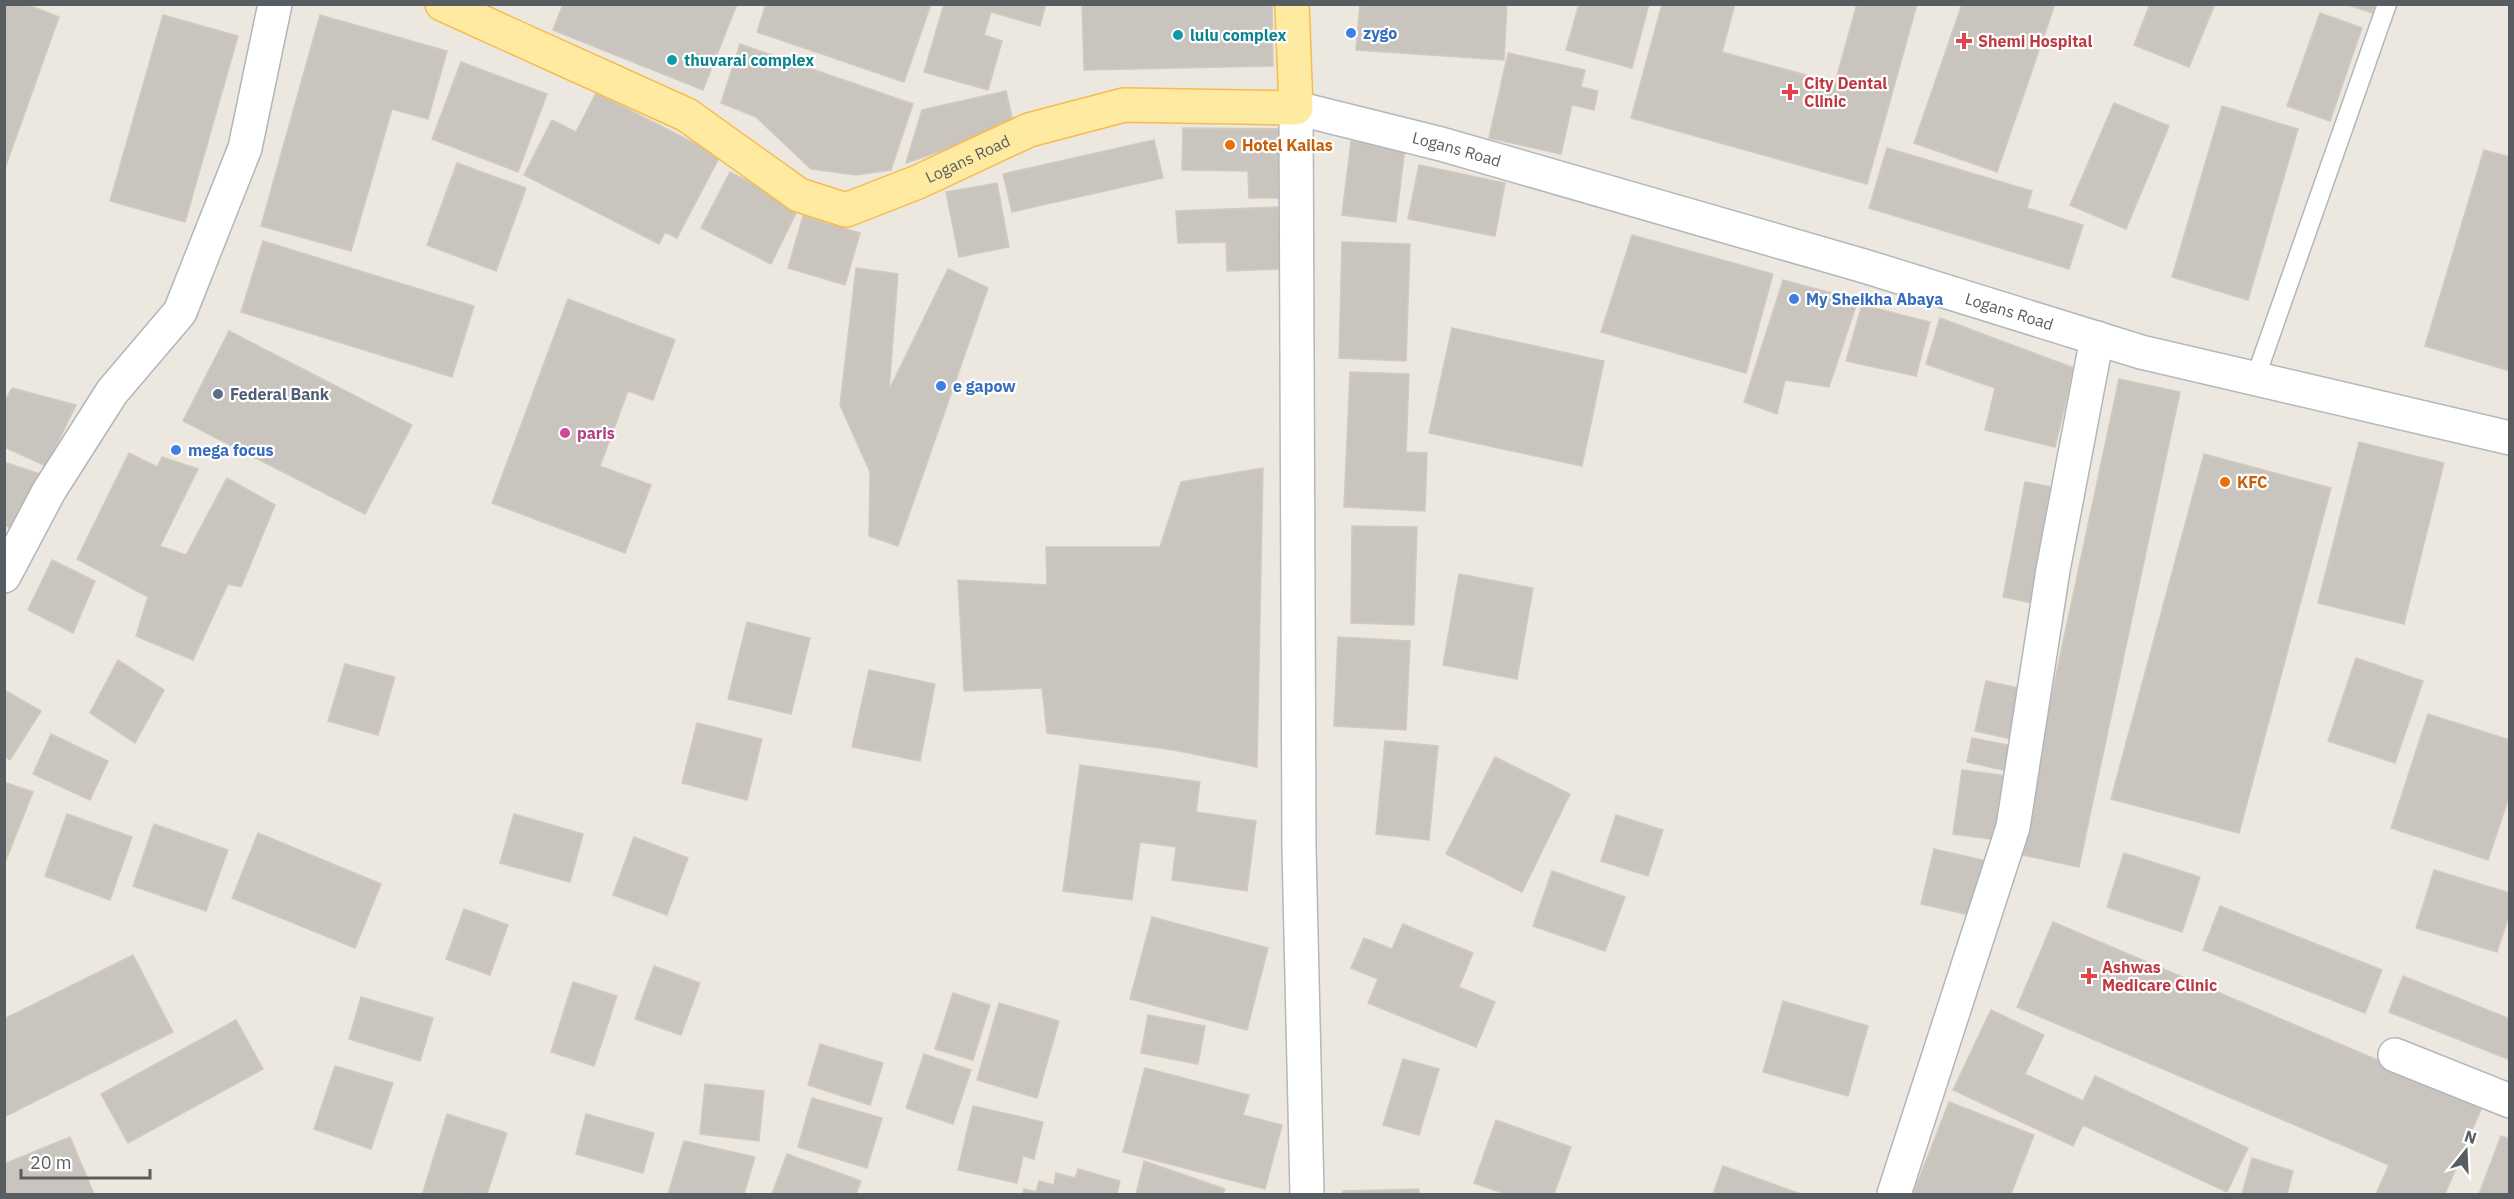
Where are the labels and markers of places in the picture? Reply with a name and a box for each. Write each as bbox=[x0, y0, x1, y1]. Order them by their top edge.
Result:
place label: zygo bbox=[1363, 23, 1397, 43]
place label: lulu complex bbox=[1190, 25, 1286, 45]
marker: zygo bbox=[1344, 26, 1358, 40]
marker: lulu complex bbox=[1171, 28, 1185, 42]
place label: Shemi Hospital bbox=[1978, 31, 2092, 51]
marker: Shemi Hospital bbox=[1955, 32, 1973, 50]
place label: thuvarai complex bbox=[684, 50, 814, 70]
marker: thuvarai complex bbox=[665, 53, 679, 67]
place label: City Dental Clinic bbox=[1804, 73, 1887, 111]
marker: City Dental Clinic bbox=[1781, 83, 1799, 101]
place label: Hotel Kailas bbox=[1242, 135, 1333, 155]
marker: Hotel Kailas bbox=[1223, 138, 1237, 152]
place label: My Sheikha Abaya bbox=[1806, 289, 1943, 309]
marker: My Sheikha Abaya bbox=[1787, 292, 1801, 306]
place label: e gapow bbox=[953, 376, 1016, 396]
marker: e gapow bbox=[934, 379, 948, 393]
place label: Federal Bank bbox=[230, 384, 330, 404]
marker: Federal Bank bbox=[211, 387, 225, 401]
place label: paris bbox=[577, 423, 615, 443]
marker: paris bbox=[558, 426, 572, 440]
place label: mega focus bbox=[188, 440, 274, 460]
marker: mega focus bbox=[169, 443, 183, 457]
place label: KFC bbox=[2237, 472, 2267, 492]
marker: KFC bbox=[2218, 475, 2232, 489]
place label: Ashwas Medicare Clinic bbox=[2102, 957, 2217, 995]
marker: Ashwas Medicare Clinic bbox=[2080, 967, 2098, 985]

